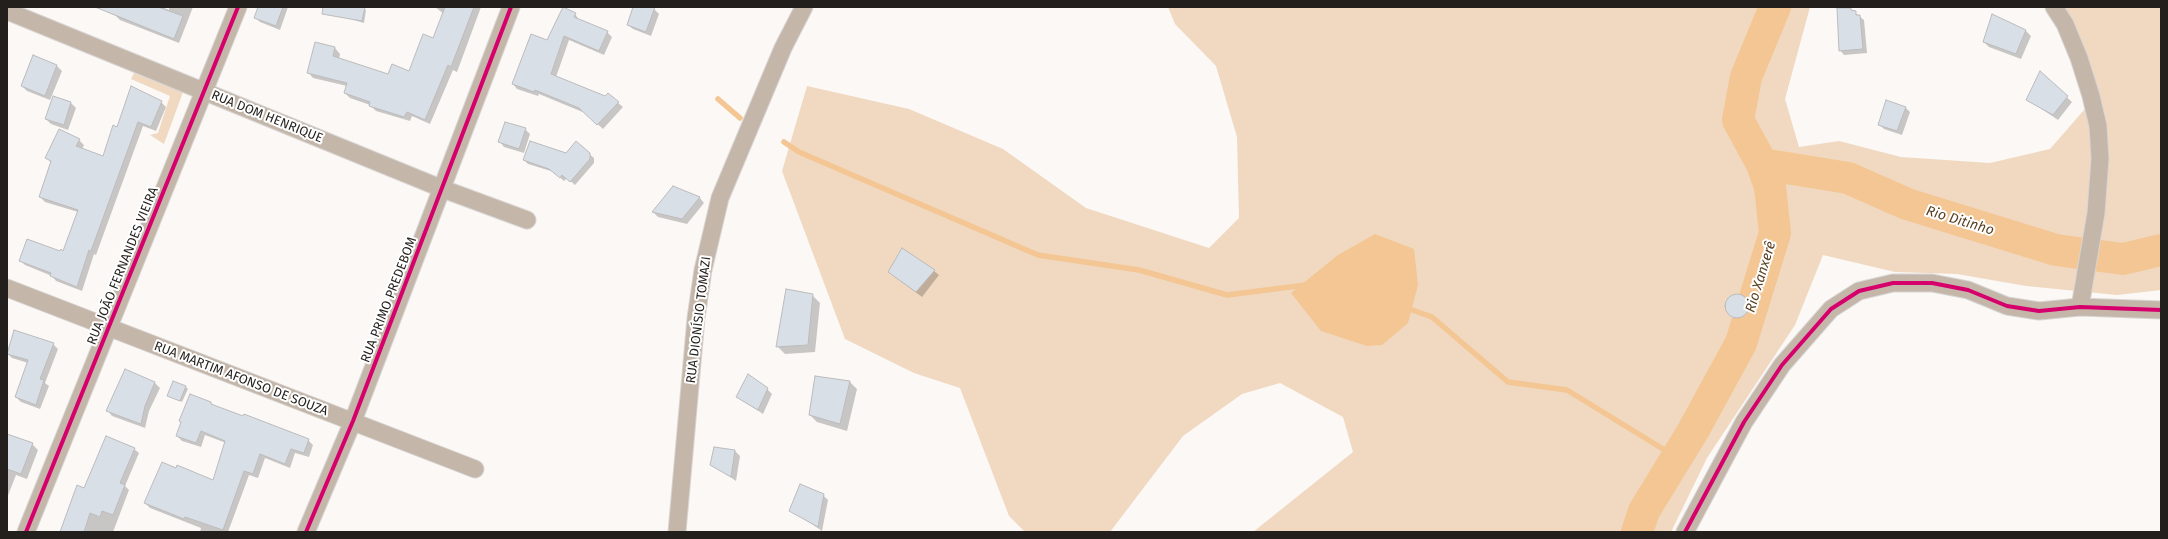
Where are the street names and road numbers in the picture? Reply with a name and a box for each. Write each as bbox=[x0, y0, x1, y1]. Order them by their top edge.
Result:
street label: RUA DOM HENRIQUE bbox=[209, 87, 325, 147]
street label: RUA JOÃO FERNANDES VIEIRA bbox=[84, 185, 162, 347]
street label: RUA PRIMO PREDEBOM bbox=[358, 235, 420, 365]
street label: RUA DIONÍSIO TOMAZI bbox=[683, 256, 715, 384]
street label: RUA MARTIM AFONSO DE SOUZA bbox=[152, 339, 330, 419]

